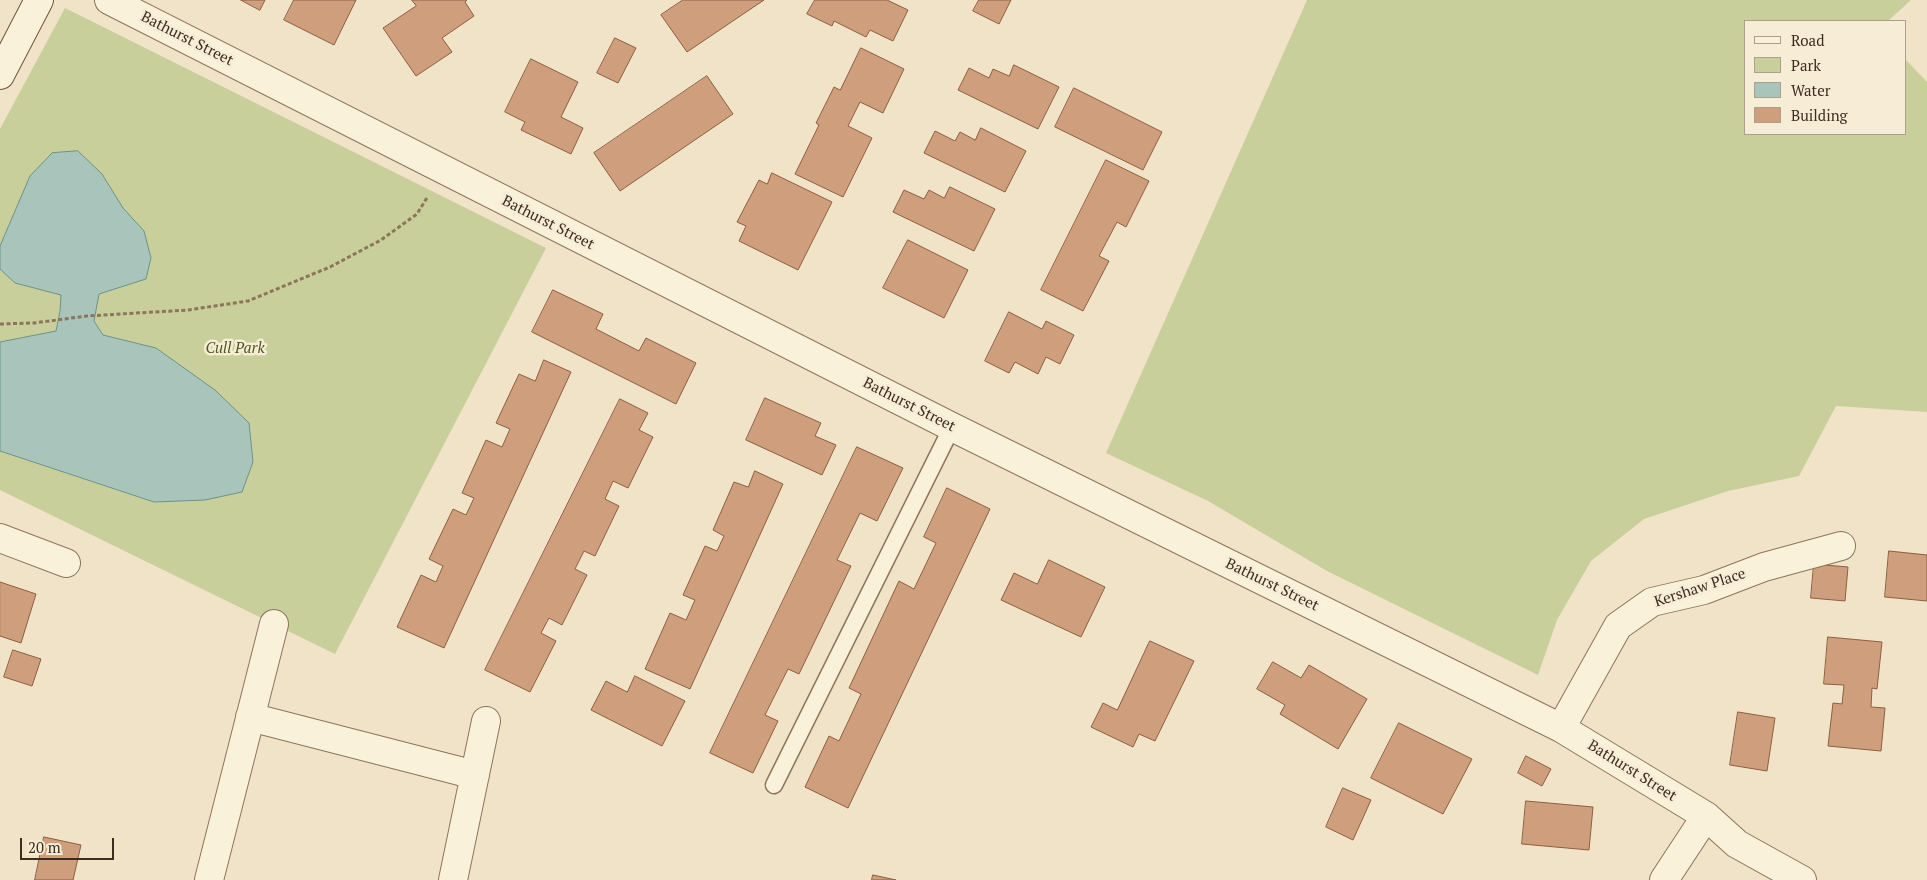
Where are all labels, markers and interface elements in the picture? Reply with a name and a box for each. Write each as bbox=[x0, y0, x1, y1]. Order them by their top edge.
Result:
street label: Bathurst Street bbox=[138, 8, 236, 70]
legend bbox=[1744, 20, 1907, 135]
text: Road bbox=[1791, 30, 1824, 50]
text: Park bbox=[1791, 55, 1821, 75]
text: Water bbox=[1791, 80, 1830, 100]
text: Building bbox=[1791, 105, 1848, 125]
street label: Bathurst Street bbox=[499, 192, 597, 254]
park label: Cull Park bbox=[205, 340, 265, 358]
street label: Bathurst Street bbox=[860, 374, 958, 436]
street label: Bathurst Street bbox=[1223, 555, 1321, 615]
street label: Kershaw Place bbox=[1652, 565, 1748, 611]
street label: Bathurst Street bbox=[1584, 737, 1680, 805]
scale bar bbox=[22, 828, 116, 860]
text: 20 m bbox=[28, 837, 61, 857]

